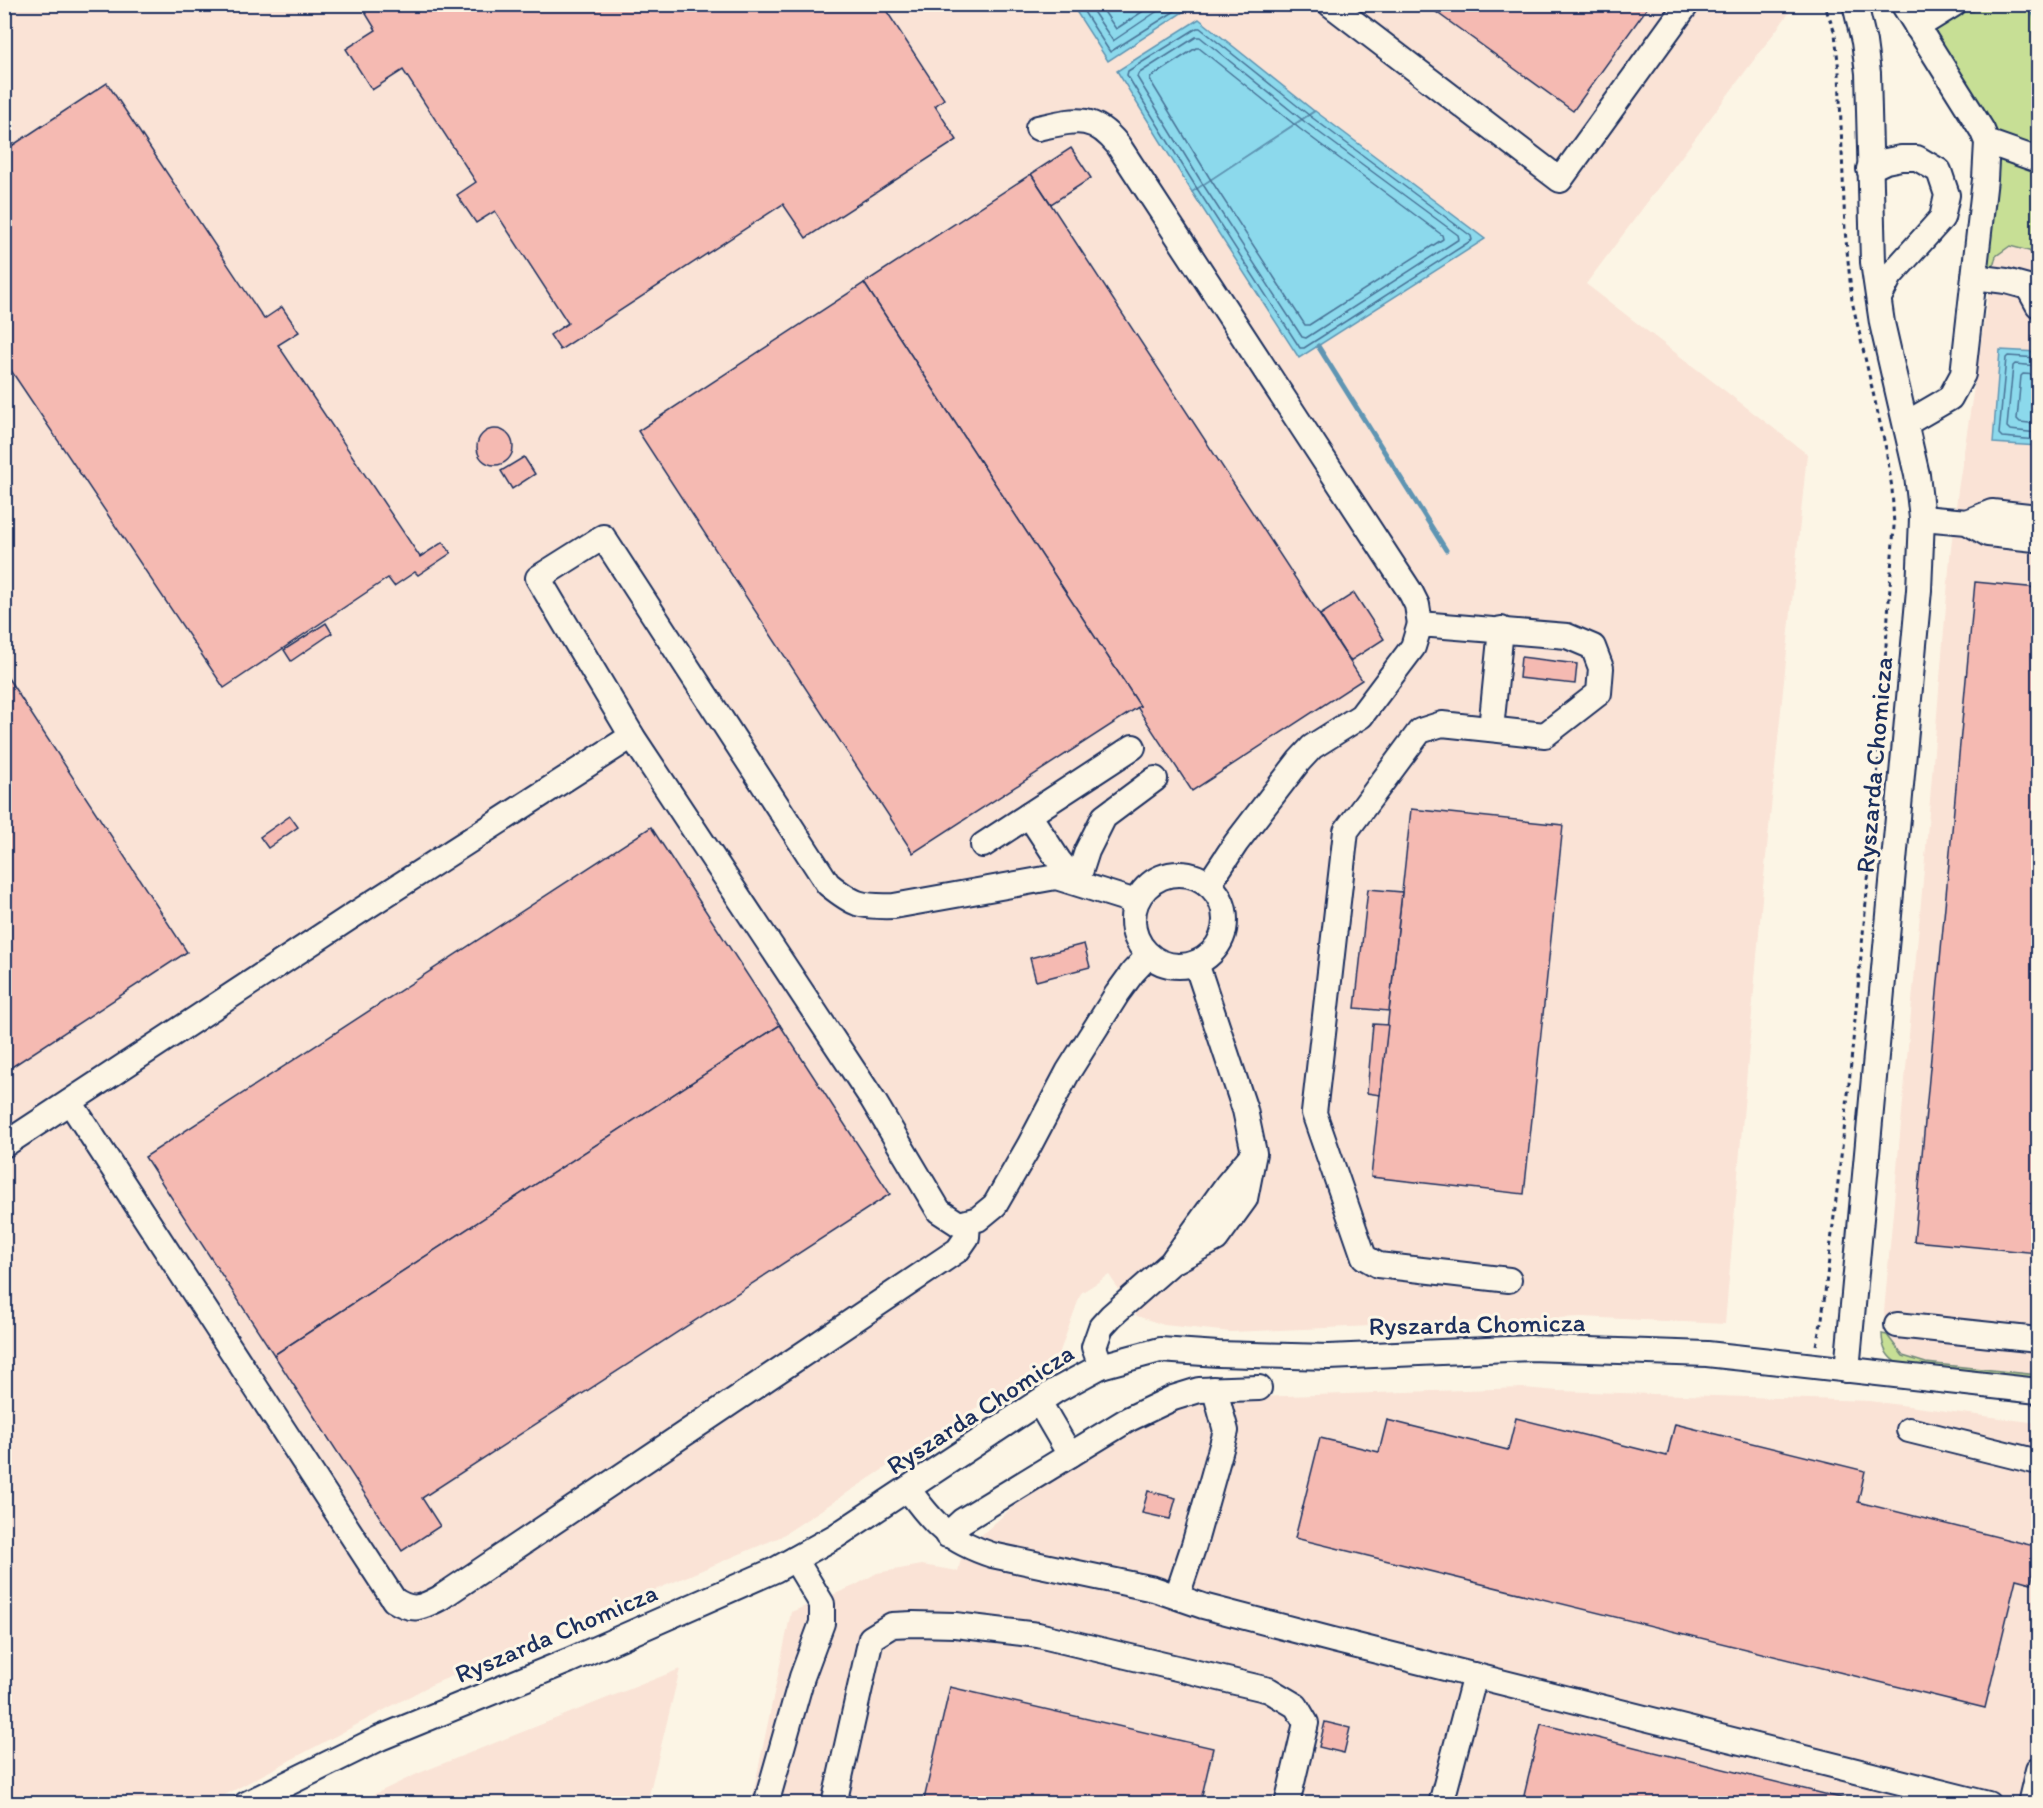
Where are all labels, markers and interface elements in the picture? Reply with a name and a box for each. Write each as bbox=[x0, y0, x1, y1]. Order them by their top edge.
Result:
street label: Ryszarda Chomicza bbox=[1849, 655, 1899, 874]
street label: Ryszarda Chomicza bbox=[1368, 1306, 1586, 1342]
street label: Ryszarda Chomicza bbox=[880, 1336, 1080, 1481]
street label: Ryszarda Chomicza bbox=[450, 1576, 662, 1690]

